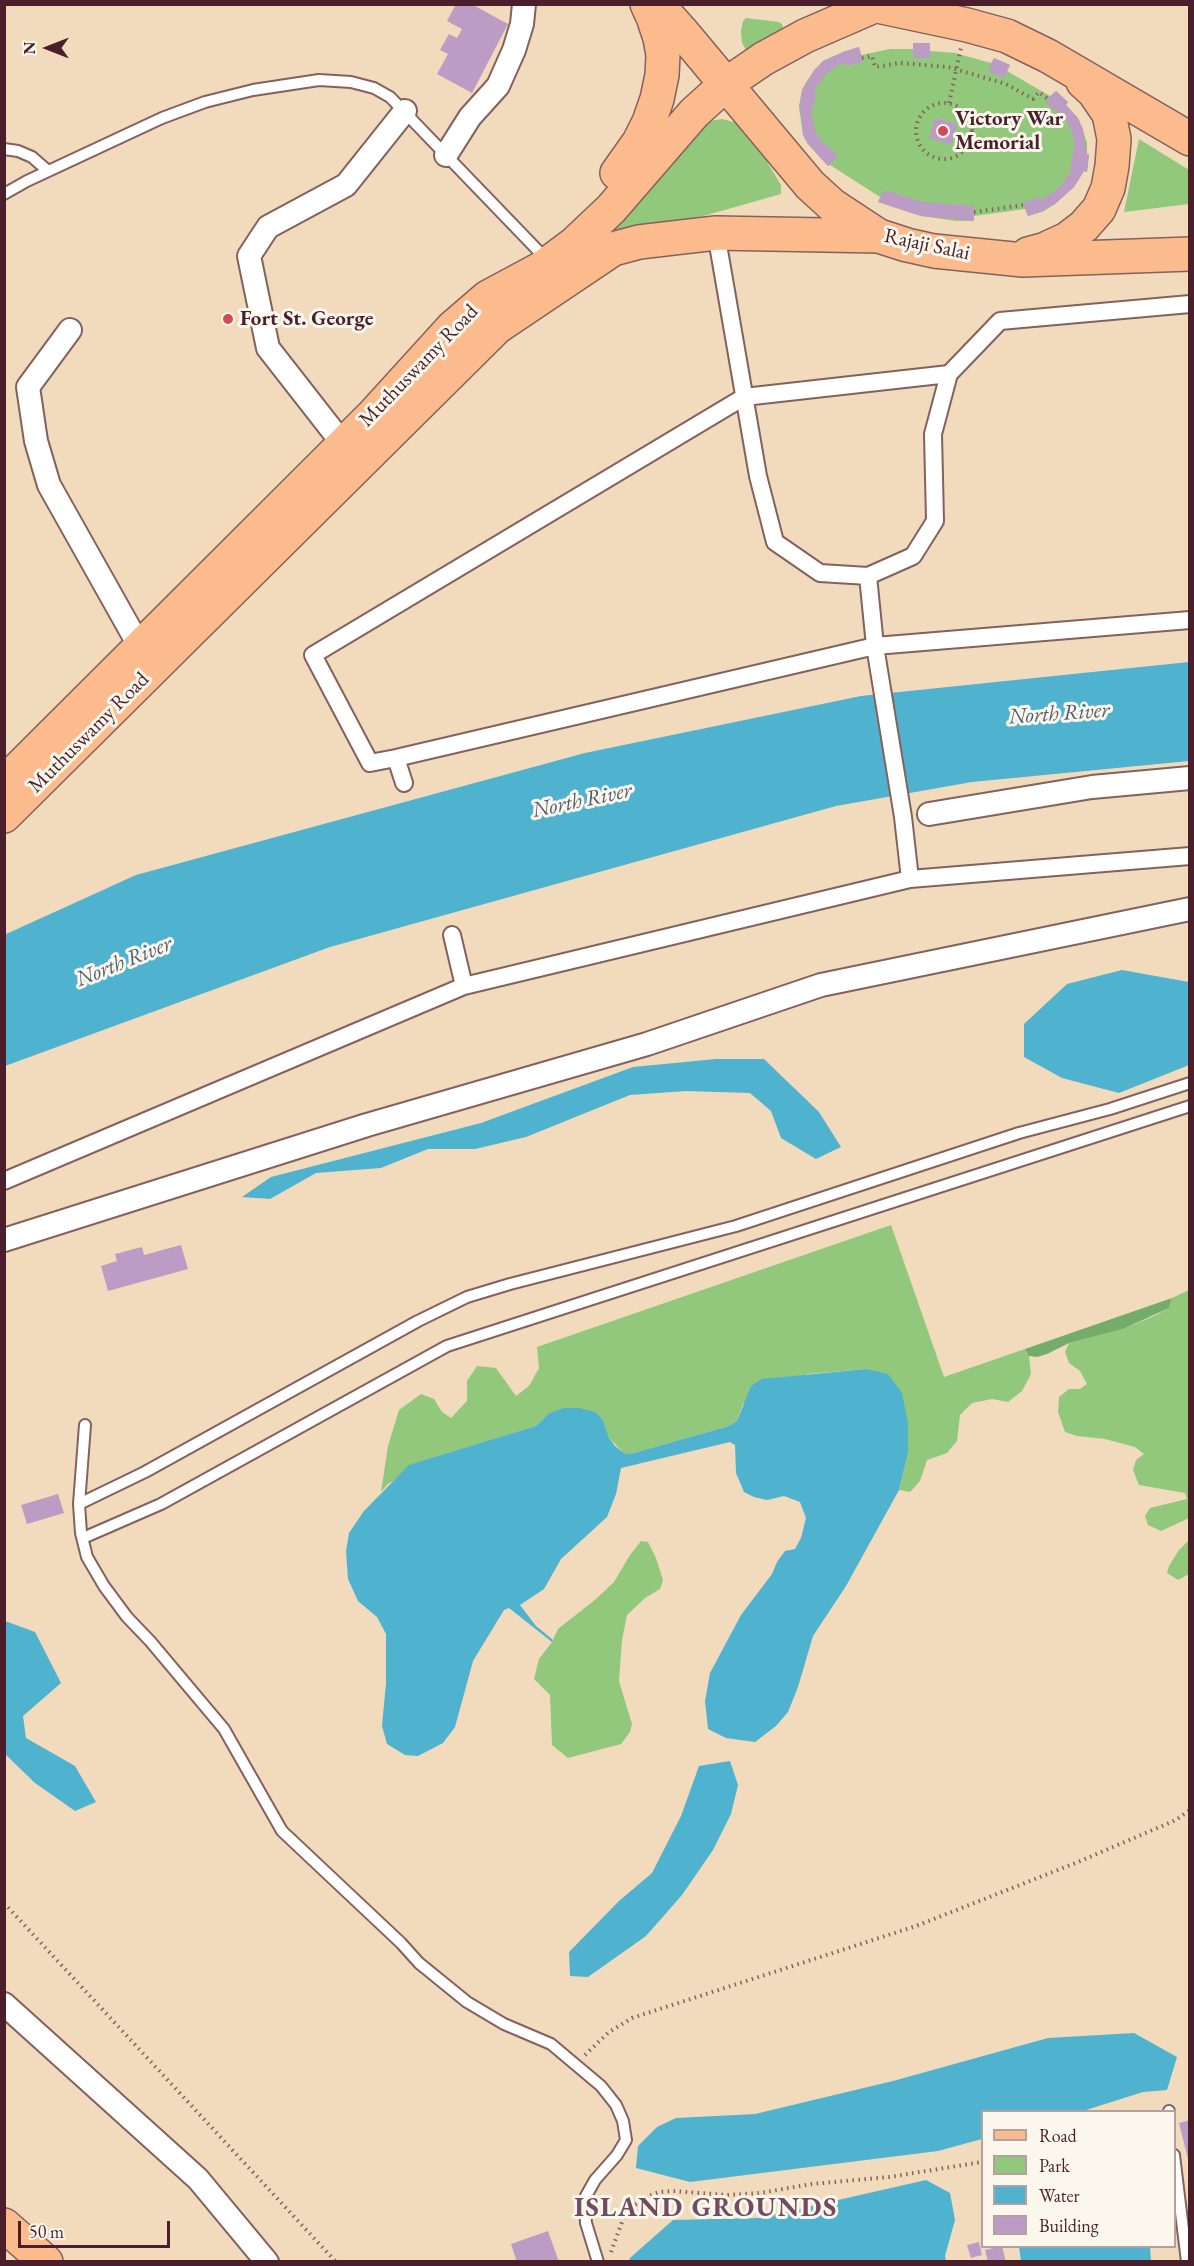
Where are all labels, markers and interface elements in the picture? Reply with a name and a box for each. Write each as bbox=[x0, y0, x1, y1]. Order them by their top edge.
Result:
north arrow bbox=[18, 18, 78, 78]
text: N bbox=[19, 42, 40, 54]
place label: Victory War Memorial bbox=[955, 106, 1063, 156]
marker: Victory War Memorial bbox=[936, 124, 950, 138]
street label: Rajaji Salai bbox=[882, 224, 972, 266]
street label: Muthuswamy Road bbox=[354, 300, 484, 432]
place label: Fort St. George bbox=[240, 306, 374, 332]
marker: Fort St. George bbox=[221, 312, 235, 326]
street label: Muthuswamy Road bbox=[23, 667, 155, 799]
water label: North River bbox=[1008, 697, 1110, 731]
water label: North River bbox=[530, 778, 634, 824]
water label: North River bbox=[72, 931, 176, 993]
legend bbox=[981, 2110, 1176, 2248]
text: Road bbox=[1039, 2124, 1077, 2147]
text: Park bbox=[1039, 2154, 1070, 2177]
text: Water bbox=[1039, 2184, 1080, 2207]
district label: ISLAND GROUNDS bbox=[574, 2193, 838, 2225]
scale bar bbox=[21, 2209, 172, 2247]
text: Building bbox=[1039, 2214, 1099, 2237]
text: 50 m bbox=[29, 2220, 64, 2243]

